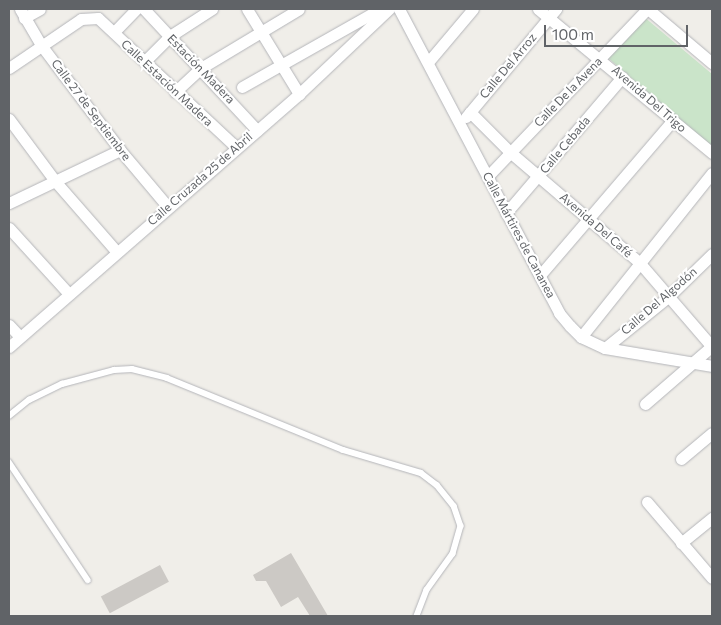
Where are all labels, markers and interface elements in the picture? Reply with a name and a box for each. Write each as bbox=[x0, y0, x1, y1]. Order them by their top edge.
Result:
scale bar bbox=[546, 15, 690, 47]
text: 100 m bbox=[552, 25, 594, 43]
street label: Estación Madera bbox=[164, 31, 238, 107]
street label: Calle Del Arroz bbox=[477, 31, 539, 101]
street label: Calle Estación Madera bbox=[118, 37, 216, 129]
street label: Calle De la Avena bbox=[531, 54, 605, 130]
street label: Calle 27 de Septiembre bbox=[48, 56, 134, 164]
street label: Avenida Del Trigo bbox=[609, 63, 689, 135]
street label: Calle Cebada bbox=[537, 113, 593, 177]
street label: Calle Cruzada 25 de Abril bbox=[145, 129, 255, 229]
street label: Calle Mártires de Cananea bbox=[480, 169, 558, 301]
street label: Avenida Del Café bbox=[557, 190, 635, 260]
street label: Calle Del Algodón bbox=[618, 264, 700, 338]

